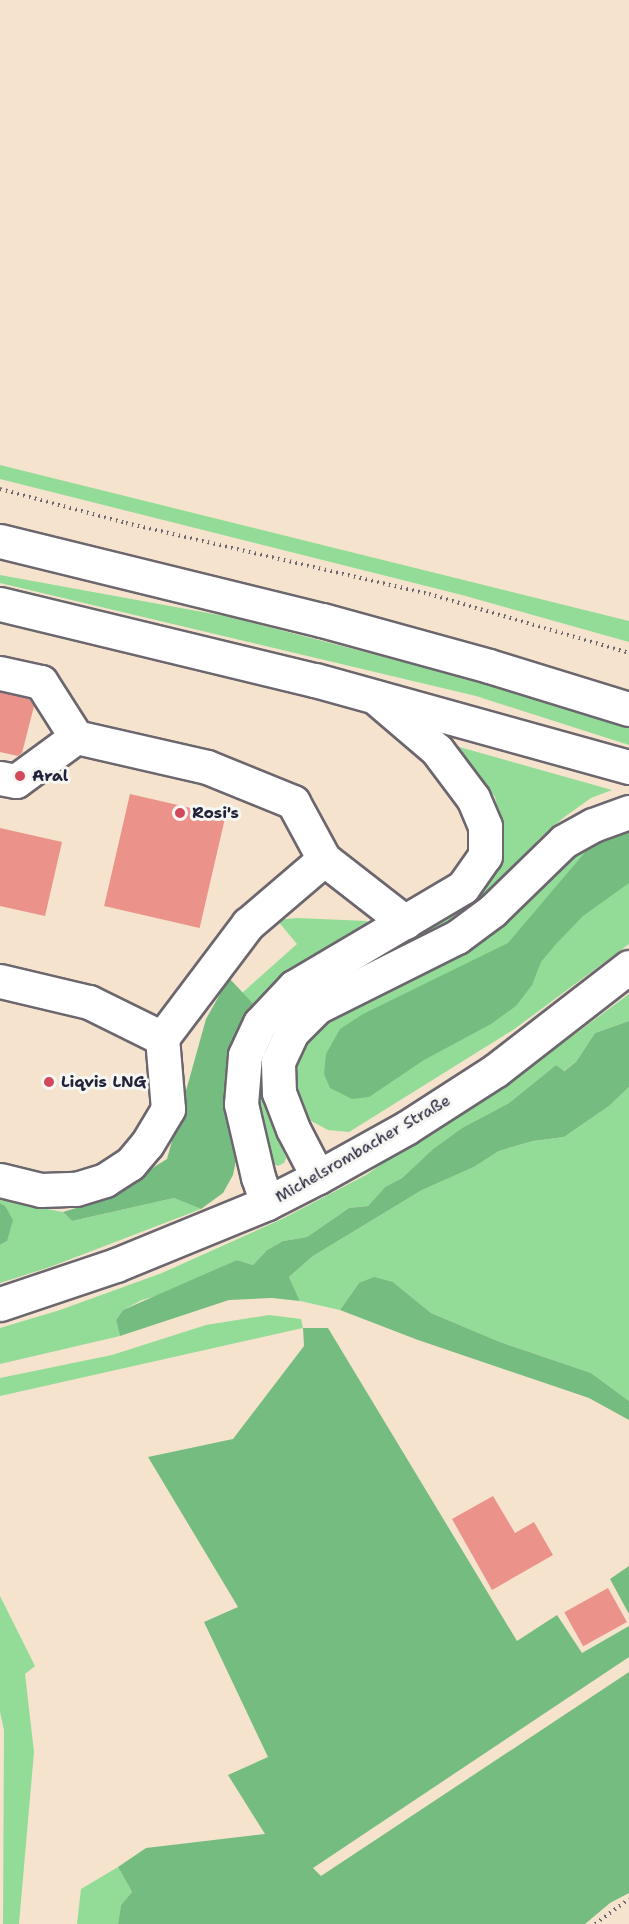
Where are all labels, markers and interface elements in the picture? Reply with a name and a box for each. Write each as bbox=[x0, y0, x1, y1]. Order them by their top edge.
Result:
place label: Aral bbox=[32, 766, 68, 786]
marker: Aral bbox=[13, 769, 27, 783]
place label: Rosi's bbox=[192, 803, 239, 823]
marker: Rosi's bbox=[173, 806, 187, 820]
place label: Liqvis LNG bbox=[61, 1072, 146, 1092]
marker: Liqvis LNG bbox=[42, 1075, 56, 1089]
street label: Michelsrombacher Straße bbox=[272, 1091, 454, 1207]

